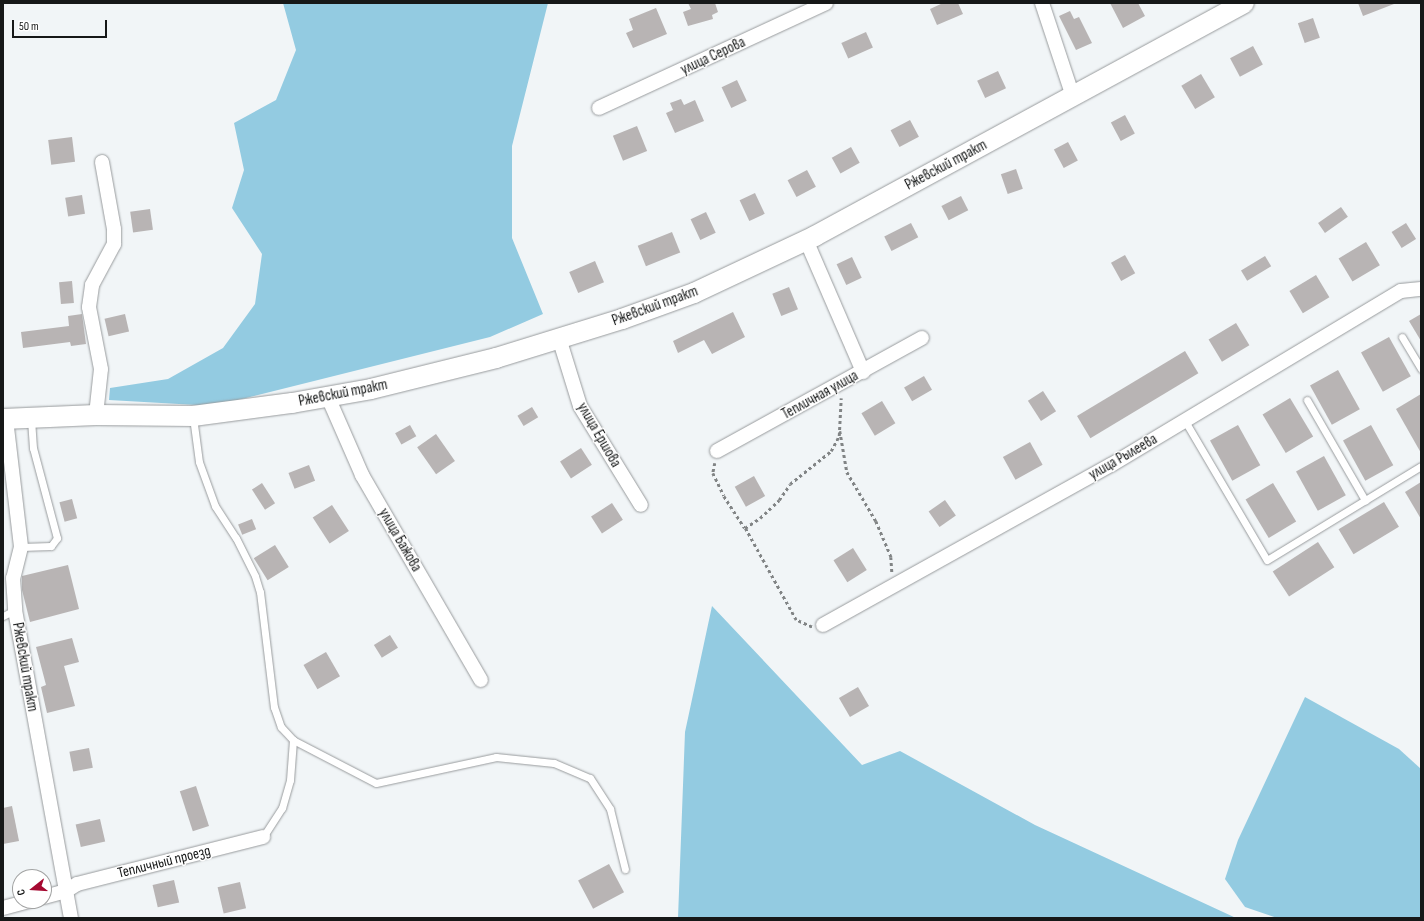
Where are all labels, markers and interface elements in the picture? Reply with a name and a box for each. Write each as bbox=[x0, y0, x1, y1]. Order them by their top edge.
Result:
scale bar bbox=[14, 12, 109, 38]
text: 50 m bbox=[19, 19, 39, 34]
street label: улица Серова bbox=[678, 33, 748, 79]
street label: Ржевский тракт bbox=[902, 136, 990, 194]
street label: Ржевский тракт bbox=[610, 282, 700, 330]
street label: Тепличная улица bbox=[779, 367, 861, 423]
street label: Ржевский тракт bbox=[297, 376, 389, 410]
street label: улица Ершова bbox=[573, 399, 625, 471]
street label: улица Рылеева bbox=[1086, 430, 1160, 484]
street label: улица Бажова bbox=[375, 505, 425, 575]
street label: Ржевский тракт bbox=[8, 621, 42, 713]
street label: Тепличный проезд bbox=[116, 842, 212, 882]
north arrow bbox=[12, 869, 52, 909]
text: С bbox=[14, 888, 28, 897]

